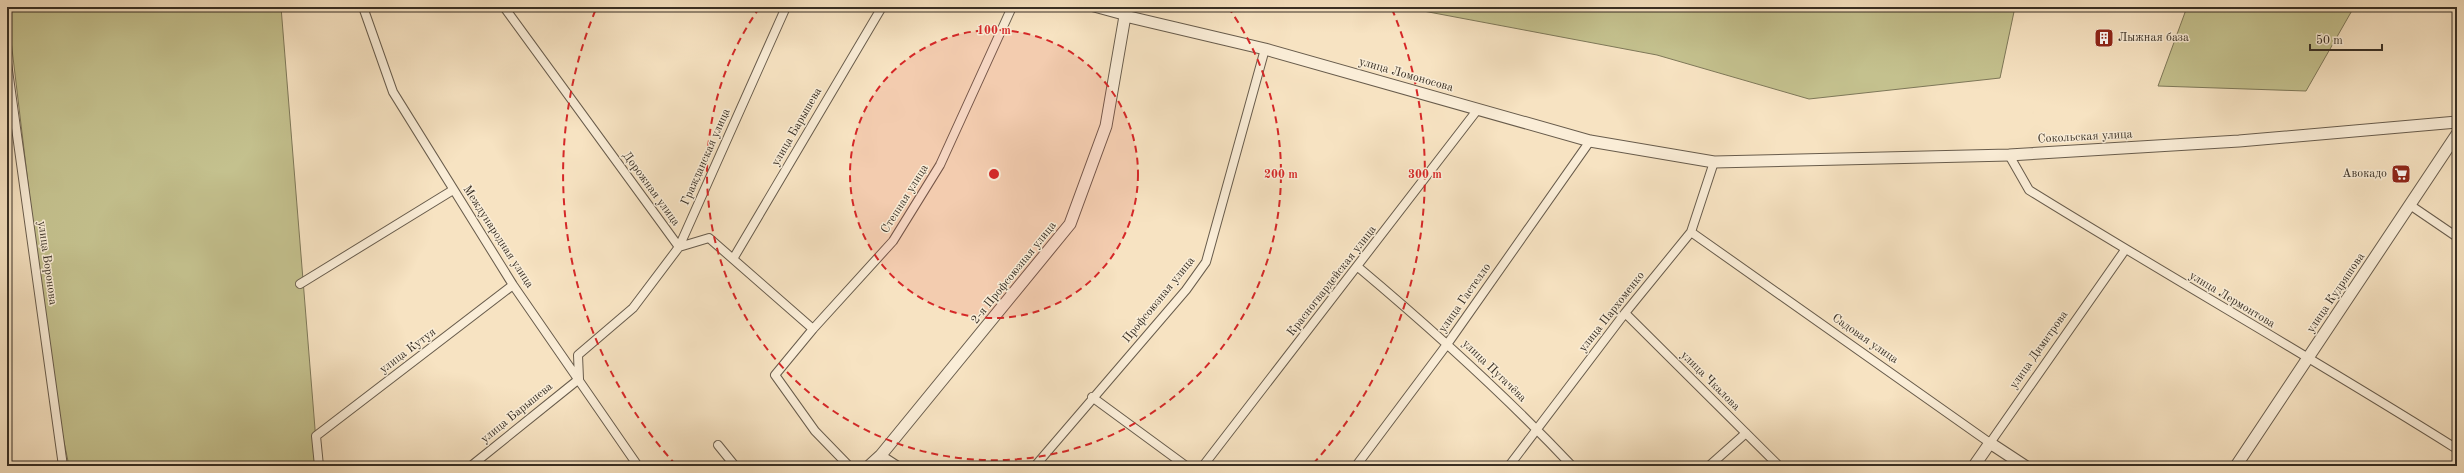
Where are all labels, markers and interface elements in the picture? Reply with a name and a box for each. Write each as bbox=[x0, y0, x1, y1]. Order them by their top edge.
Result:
text: 100 m bbox=[977, 25, 1011, 37]
scale bar bbox=[2310, 26, 2382, 52]
building icon: Лыжная база bbox=[2093, 27, 2115, 49]
place label: Лыжная база bbox=[2118, 32, 2189, 44]
text: 50 m bbox=[2316, 34, 2343, 47]
street label: улица Ломоносова bbox=[1357, 56, 1455, 94]
street label: улица Барышева bbox=[770, 86, 824, 168]
street label: Гражданская улица bbox=[679, 107, 733, 207]
street label: Сокольская улица bbox=[2037, 129, 2133, 145]
street label: Дорожная улица bbox=[620, 150, 682, 228]
street label: Степная улица bbox=[879, 162, 931, 236]
supermarket icon: Авокадо bbox=[2390, 163, 2412, 185]
centre of rings bbox=[987, 167, 1001, 181]
place label: Авокадо bbox=[2342, 168, 2387, 180]
text: 200 m bbox=[1264, 169, 1298, 181]
text: 300 m bbox=[1408, 169, 1442, 181]
street label: Международная улица bbox=[460, 184, 536, 290]
street label: улица Воронова bbox=[35, 220, 59, 306]
street label: 2-я Профсоюзная улица bbox=[969, 220, 1059, 326]
street label: Красногвардейская улица bbox=[1285, 223, 1379, 339]
street label: улица Кудряшова bbox=[2305, 251, 2367, 335]
street label: Профсоюзная улица bbox=[1121, 255, 1197, 345]
street label: улица Гастелло bbox=[1437, 261, 1493, 335]
street label: улица Пархоменко bbox=[1577, 270, 1647, 354]
street label: улица Лермонтова bbox=[2187, 270, 2277, 330]
street label: улица Димитрова bbox=[2008, 309, 2070, 391]
street label: Садовая улица bbox=[1830, 312, 1900, 366]
street label: улица Кутуя bbox=[378, 326, 438, 376]
street label: улица Пугачёва bbox=[1460, 338, 1528, 404]
street label: улица Чкалова bbox=[1678, 349, 1742, 413]
street label: улица Барышева bbox=[479, 380, 555, 445]

